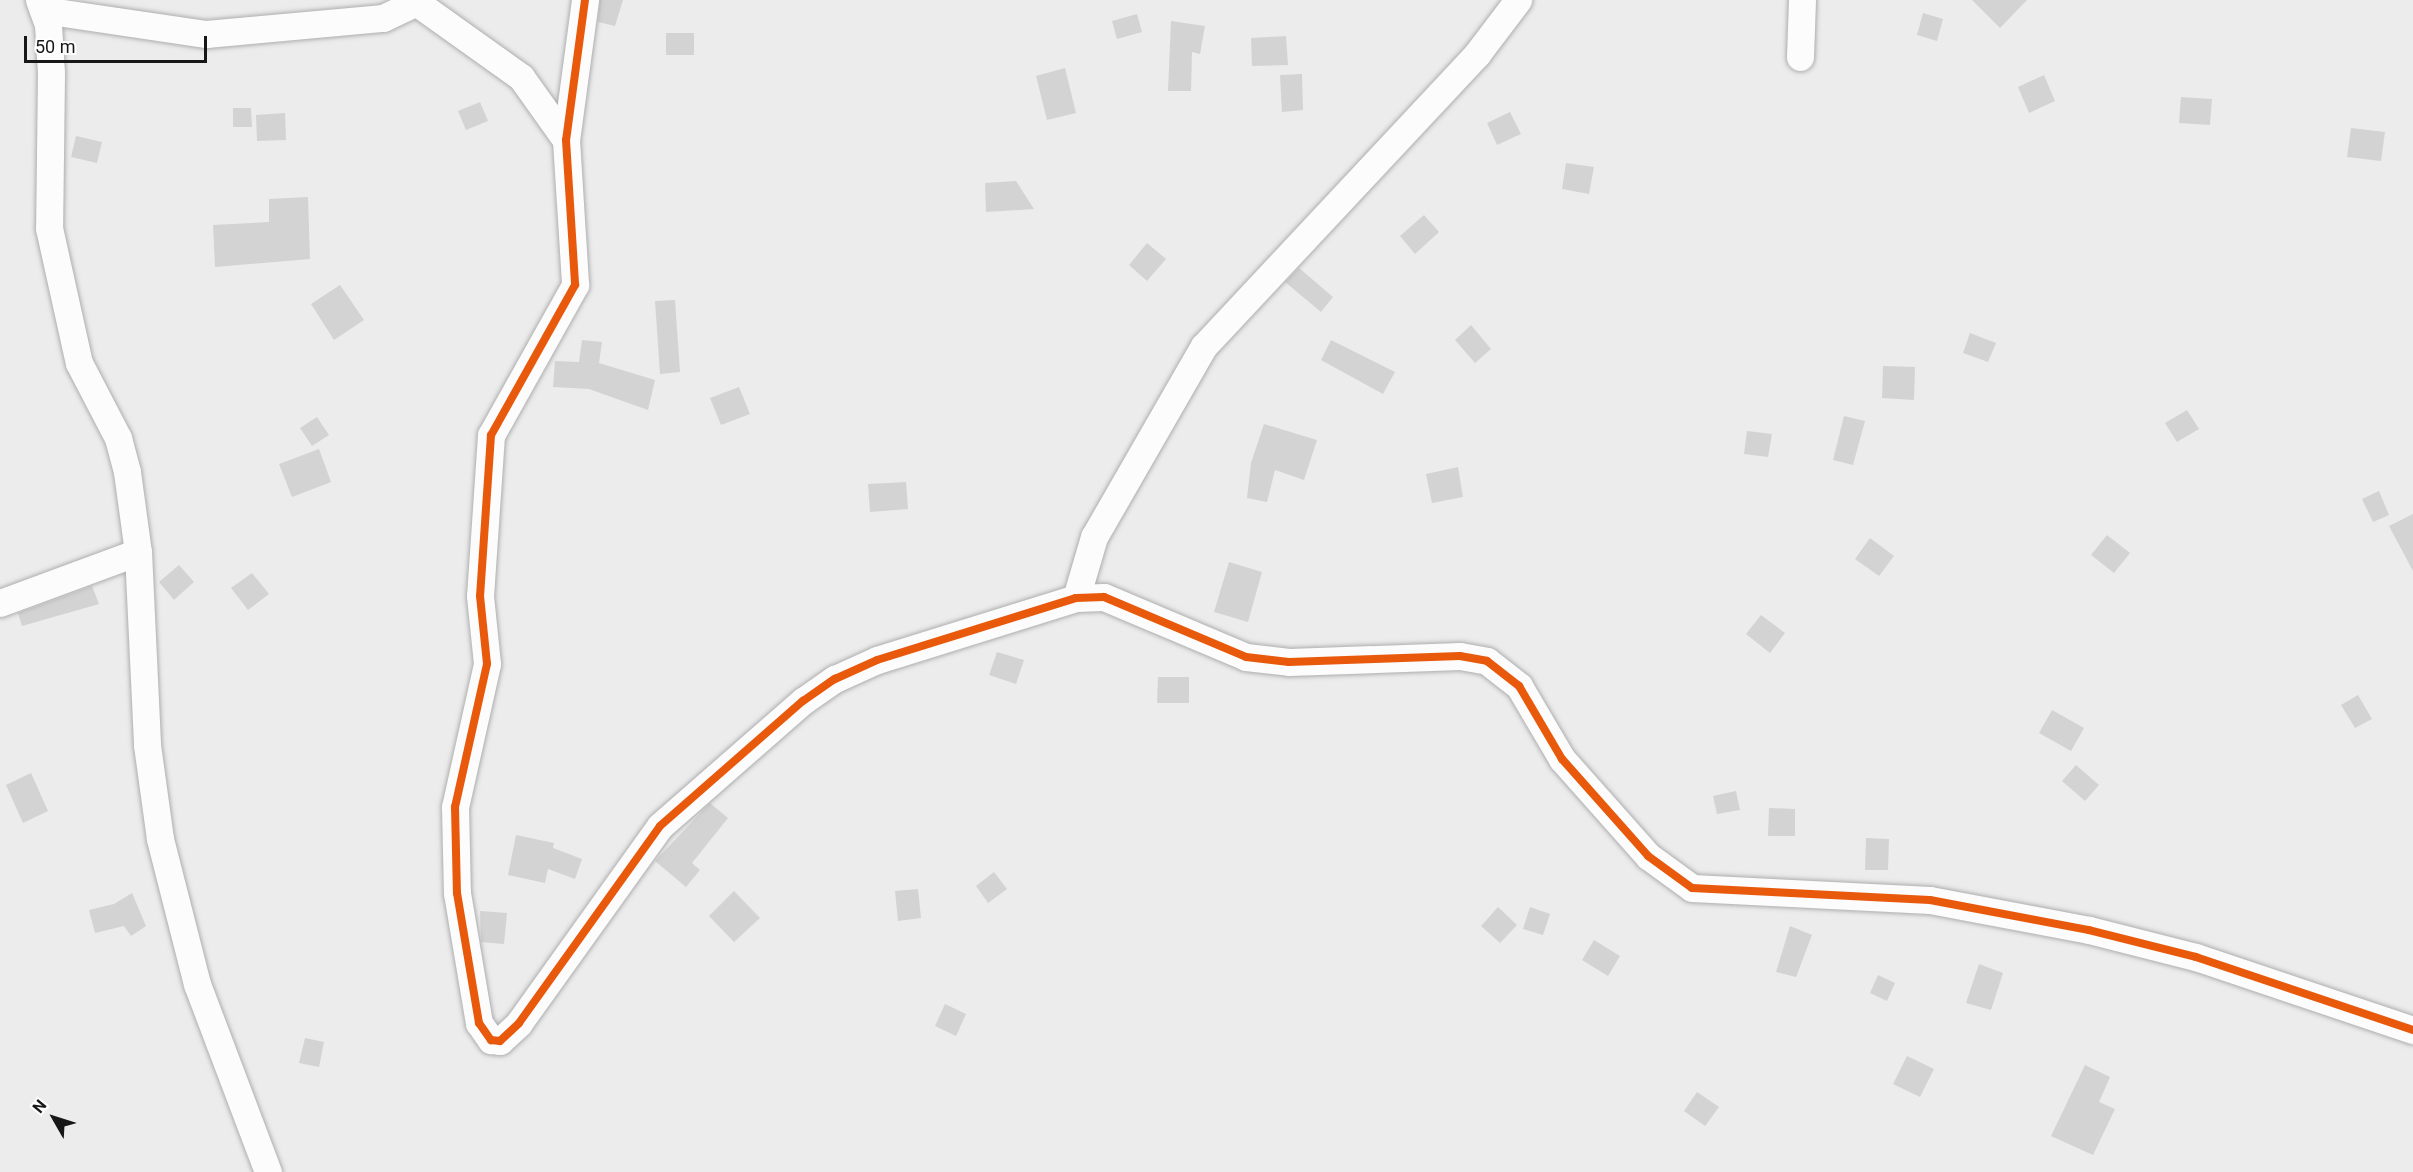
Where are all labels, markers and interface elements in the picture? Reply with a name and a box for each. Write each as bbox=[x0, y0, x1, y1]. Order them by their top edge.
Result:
scale bar bbox=[27, 24, 210, 62]
text: 50 m bbox=[35, 36, 75, 57]
north arrow bbox=[24, 1088, 84, 1148]
text: N bbox=[29, 1096, 51, 1117]

